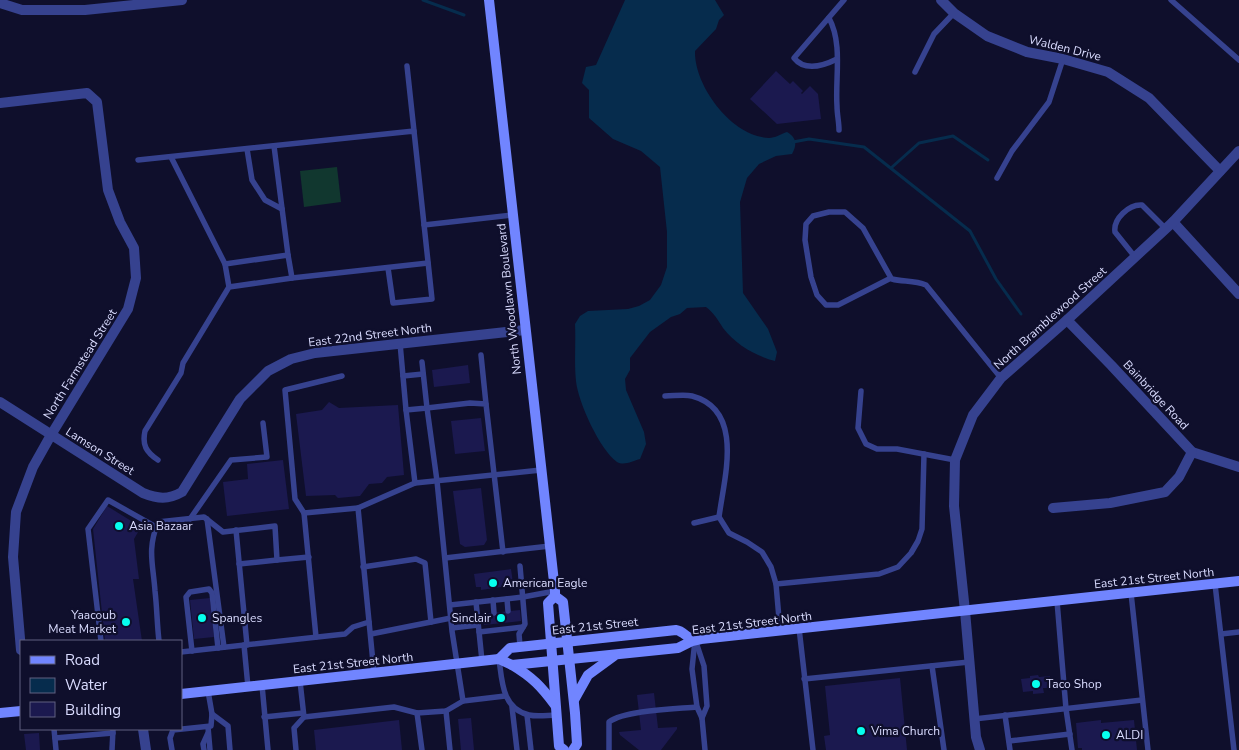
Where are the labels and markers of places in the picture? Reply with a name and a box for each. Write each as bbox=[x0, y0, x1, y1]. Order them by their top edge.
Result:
place label: Asia Bazaar bbox=[129, 518, 193, 534]
marker: Asia Bazaar bbox=[113, 520, 125, 532]
place label: American Eagle bbox=[503, 575, 587, 591]
marker: American Eagle bbox=[487, 577, 499, 589]
place label: Yaacoub Meat Market bbox=[48, 607, 117, 637]
place label: Spangles bbox=[212, 610, 262, 626]
place label: Sinclair bbox=[451, 610, 492, 626]
marker: Spangles bbox=[196, 612, 208, 624]
marker: Sinclair bbox=[495, 612, 507, 624]
marker: Yaacoub Meat Market bbox=[120, 616, 132, 628]
place label: Taco Shop bbox=[1046, 676, 1102, 692]
marker: Taco Shop bbox=[1030, 678, 1042, 690]
place label: Vima Church bbox=[870, 723, 940, 739]
marker: Vima Church bbox=[855, 725, 867, 737]
place label: ALDI bbox=[1116, 727, 1143, 743]
marker: ALDI bbox=[1100, 729, 1112, 741]

